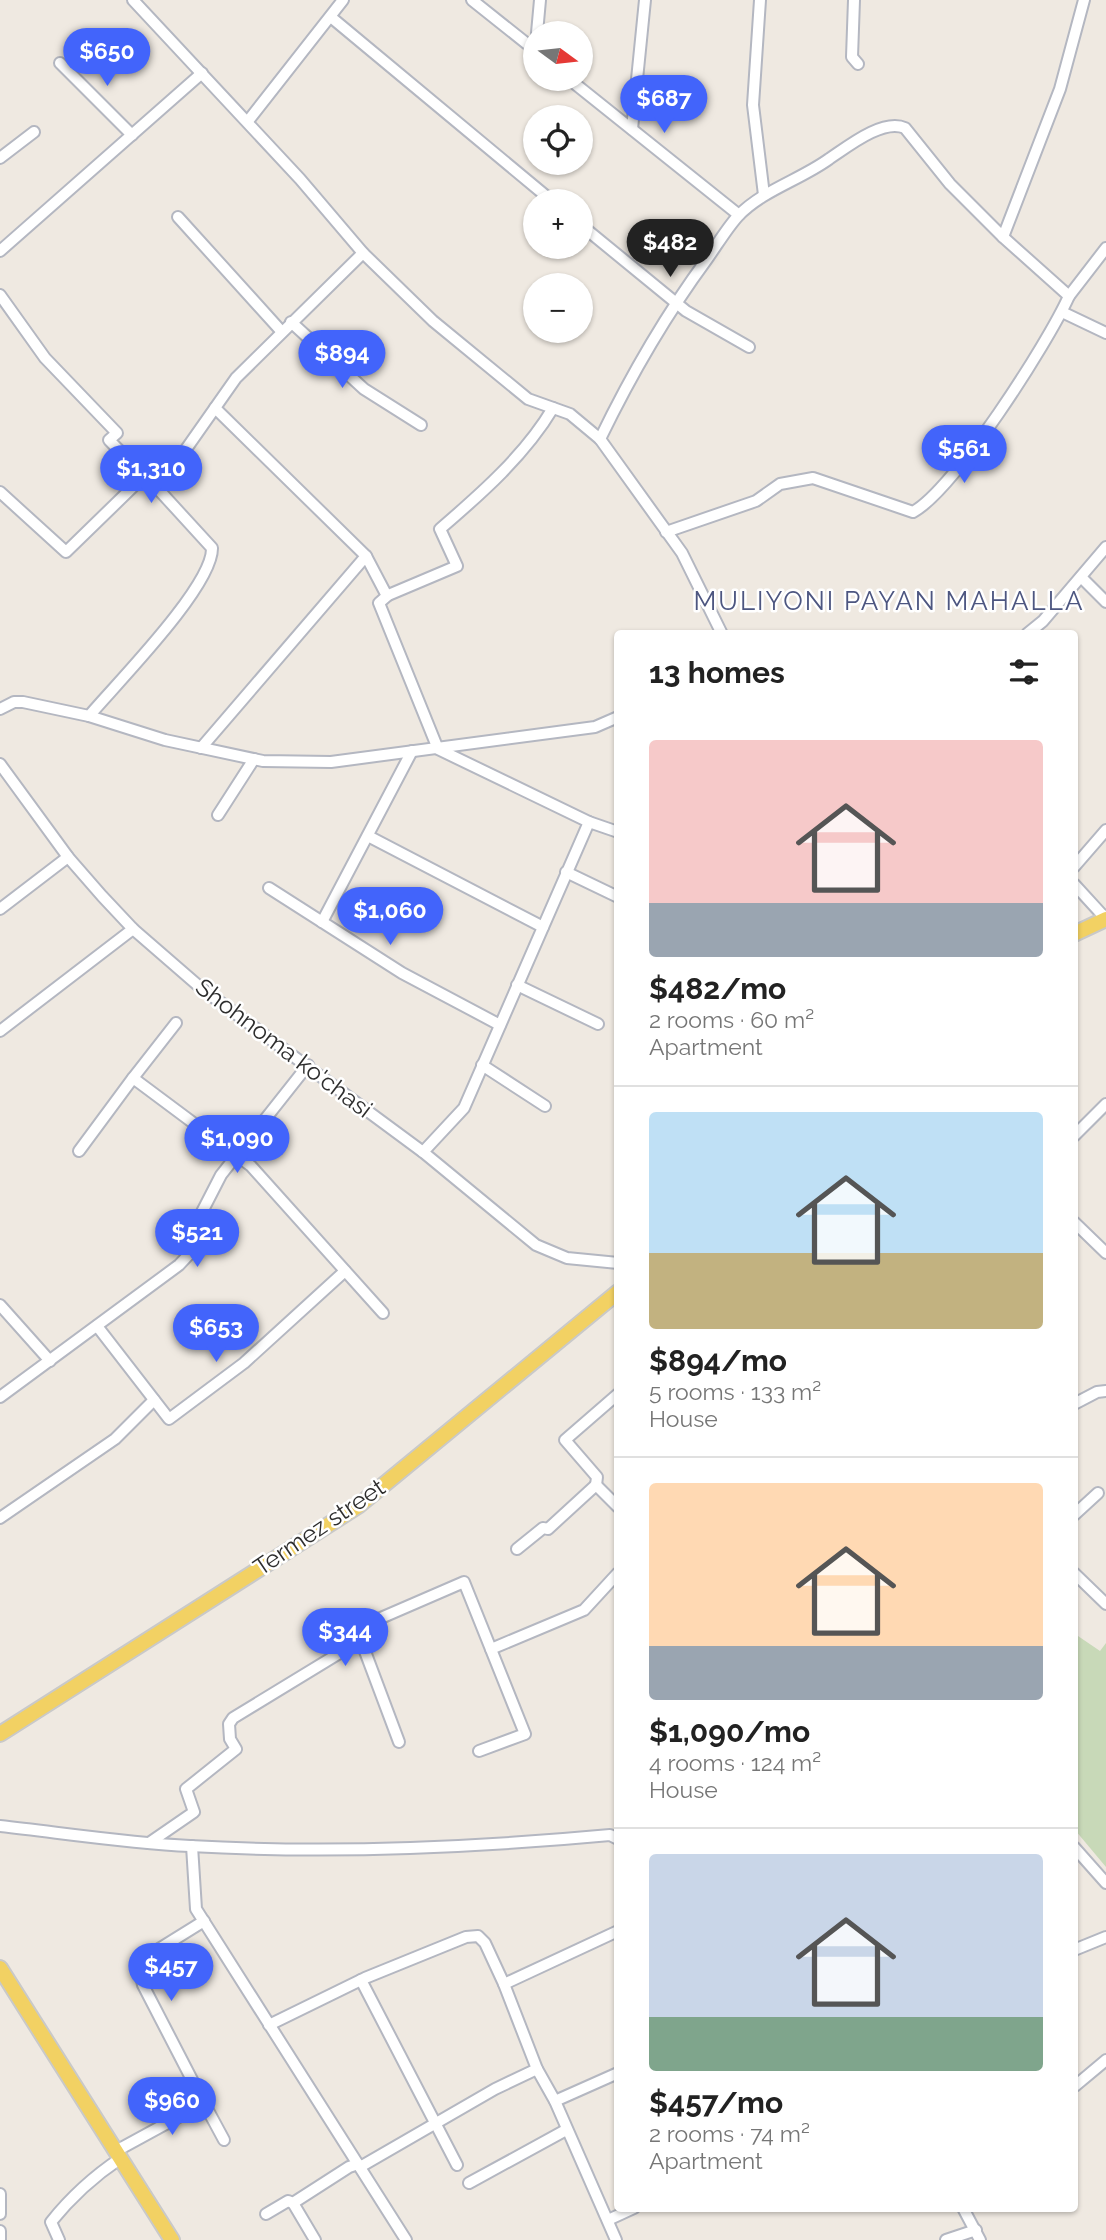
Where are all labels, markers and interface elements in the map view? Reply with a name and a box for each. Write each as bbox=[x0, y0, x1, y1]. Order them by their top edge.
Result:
north arrow bbox=[523, 21, 593, 91]
map controls bbox=[523, 21, 593, 343]
pin: $650 bbox=[66, 28, 148, 88]
text: $650 bbox=[79, 37, 135, 64]
pin: $687 bbox=[623, 76, 705, 135]
text: $687 bbox=[636, 84, 692, 111]
button: locate bbox=[523, 105, 593, 175]
button: + bbox=[523, 189, 593, 259]
pin: $482 bbox=[629, 219, 711, 279]
text: $482 bbox=[643, 228, 697, 255]
button: − bbox=[523, 273, 593, 343]
pin: $894 bbox=[301, 330, 383, 390]
text: $894 bbox=[314, 339, 370, 366]
pin: $561 bbox=[923, 426, 1005, 485]
text: $561 bbox=[938, 434, 990, 461]
pin: $1,310 bbox=[94, 446, 208, 505]
text: $1,310 bbox=[116, 454, 186, 481]
district label: MULIYONI PAYAN MAHALLA bbox=[693, 586, 1085, 616]
icon: filters bbox=[1005, 653, 1043, 691]
text: 13 homes bbox=[649, 655, 785, 690]
icon: home bbox=[783, 785, 909, 911]
pin: $1,060 bbox=[333, 888, 447, 947]
text: $1,060 bbox=[353, 896, 427, 923]
text: $482/mo bbox=[649, 971, 786, 1006]
street label: Shohnoma ko'chasi bbox=[190, 972, 378, 1124]
text: 2 rooms · 60 m² bbox=[649, 1006, 814, 1033]
text: Apartment bbox=[649, 1033, 763, 1060]
pin: $1,090 bbox=[180, 1116, 294, 1175]
text: $1,090 bbox=[200, 1124, 274, 1151]
icon: home bbox=[783, 1157, 909, 1283]
pin: $521 bbox=[156, 1210, 238, 1269]
text: $521 bbox=[171, 1218, 223, 1245]
pin: $653 bbox=[175, 1304, 257, 1364]
text: $653 bbox=[189, 1313, 243, 1340]
text: $894/mo bbox=[649, 1343, 787, 1378]
text: 5 rooms · 133 m² bbox=[649, 1378, 821, 1405]
text: House bbox=[649, 1405, 718, 1432]
street label: Termez street bbox=[248, 1472, 390, 1582]
icon: home bbox=[783, 1528, 909, 1654]
pin: $344 bbox=[304, 1608, 386, 1668]
text: $344 bbox=[318, 1617, 372, 1644]
text: $1,090/mo bbox=[649, 1714, 810, 1749]
text: 4 rooms · 124 m² bbox=[649, 1749, 821, 1776]
text: House bbox=[649, 1776, 718, 1803]
icon: home bbox=[783, 1899, 909, 2025]
pin: $457 bbox=[130, 1944, 212, 2003]
text: $457 bbox=[144, 1952, 198, 1979]
pin: $960 bbox=[131, 2078, 213, 2137]
text: $457/mo bbox=[649, 2085, 783, 2120]
text: $960 bbox=[144, 2086, 200, 2113]
text: 2 rooms · 74 m² bbox=[649, 2120, 810, 2147]
text: Apartment bbox=[649, 2147, 763, 2174]

